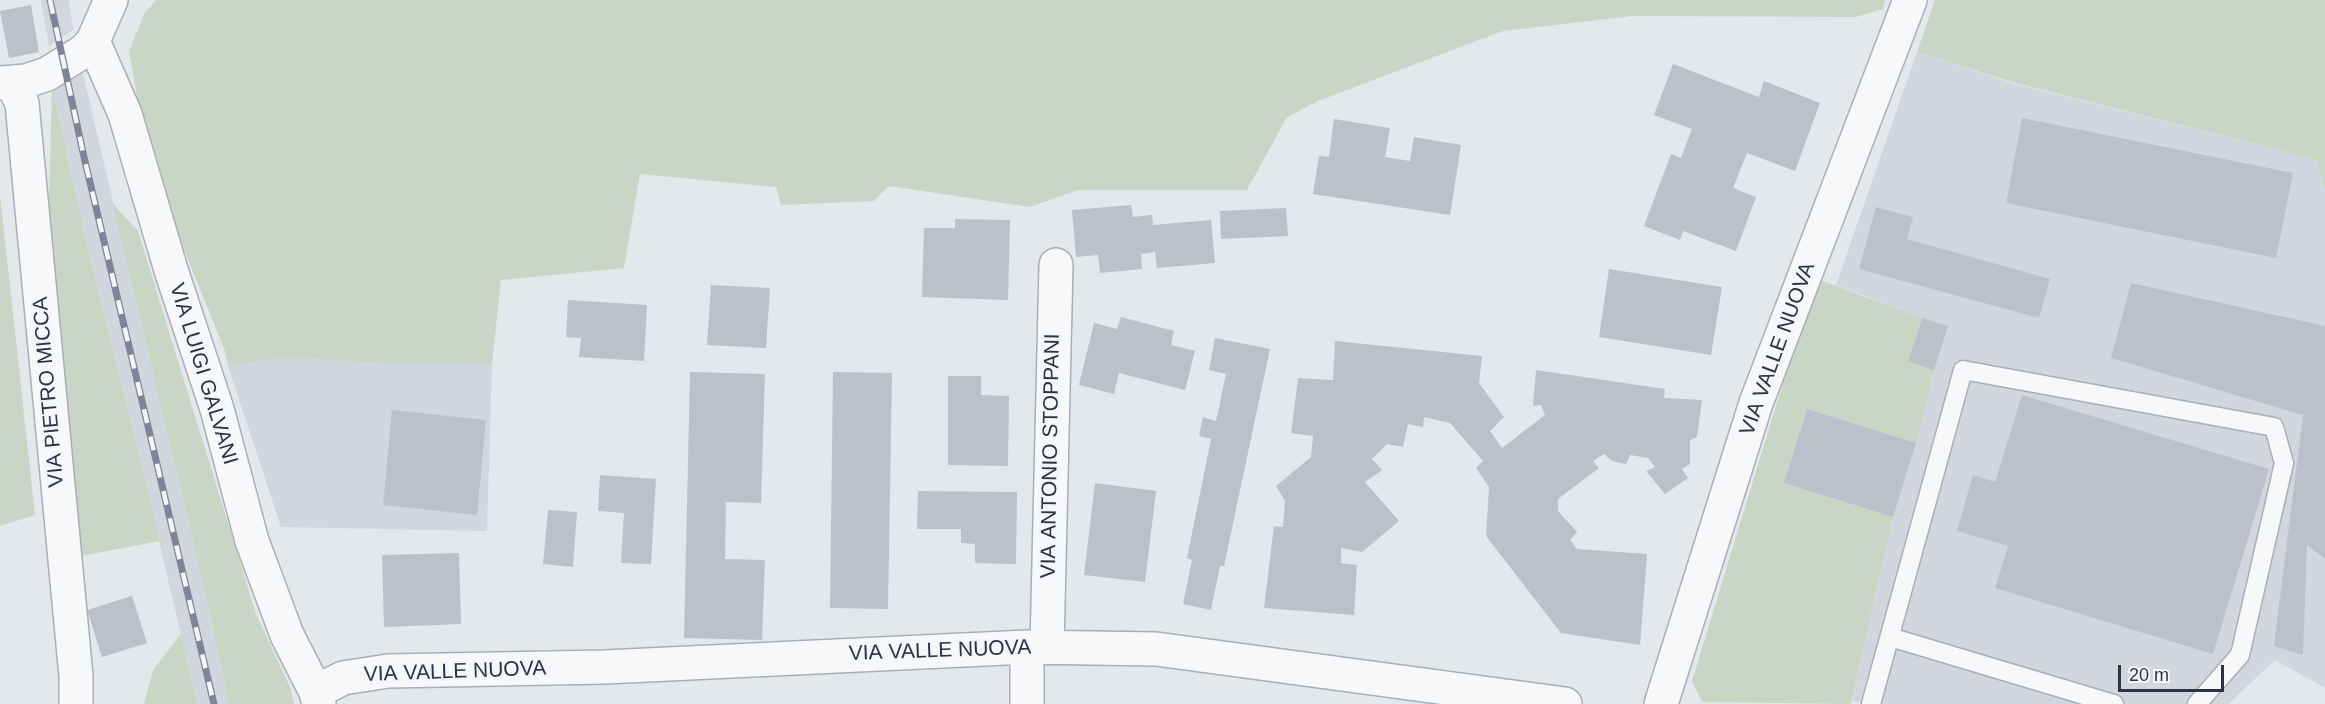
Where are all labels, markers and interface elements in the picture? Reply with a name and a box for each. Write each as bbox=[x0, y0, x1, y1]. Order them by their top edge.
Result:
street label: VIA VALLE NUOVA bbox=[1735, 259, 1821, 439]
street label: VIA LUIGI GALVANI bbox=[163, 280, 243, 468]
street label: VIA PIETRO MICCA bbox=[28, 296, 70, 488]
street label: VIA ANTONIO STOPPANI bbox=[1036, 333, 1066, 579]
street label: VIA VALLE NUOVA bbox=[848, 635, 1032, 667]
scale bar bbox=[2121, 653, 2228, 691]
street label: VIA VALLE NUOVA bbox=[363, 656, 547, 688]
text: 20 m bbox=[2129, 665, 2169, 685]

